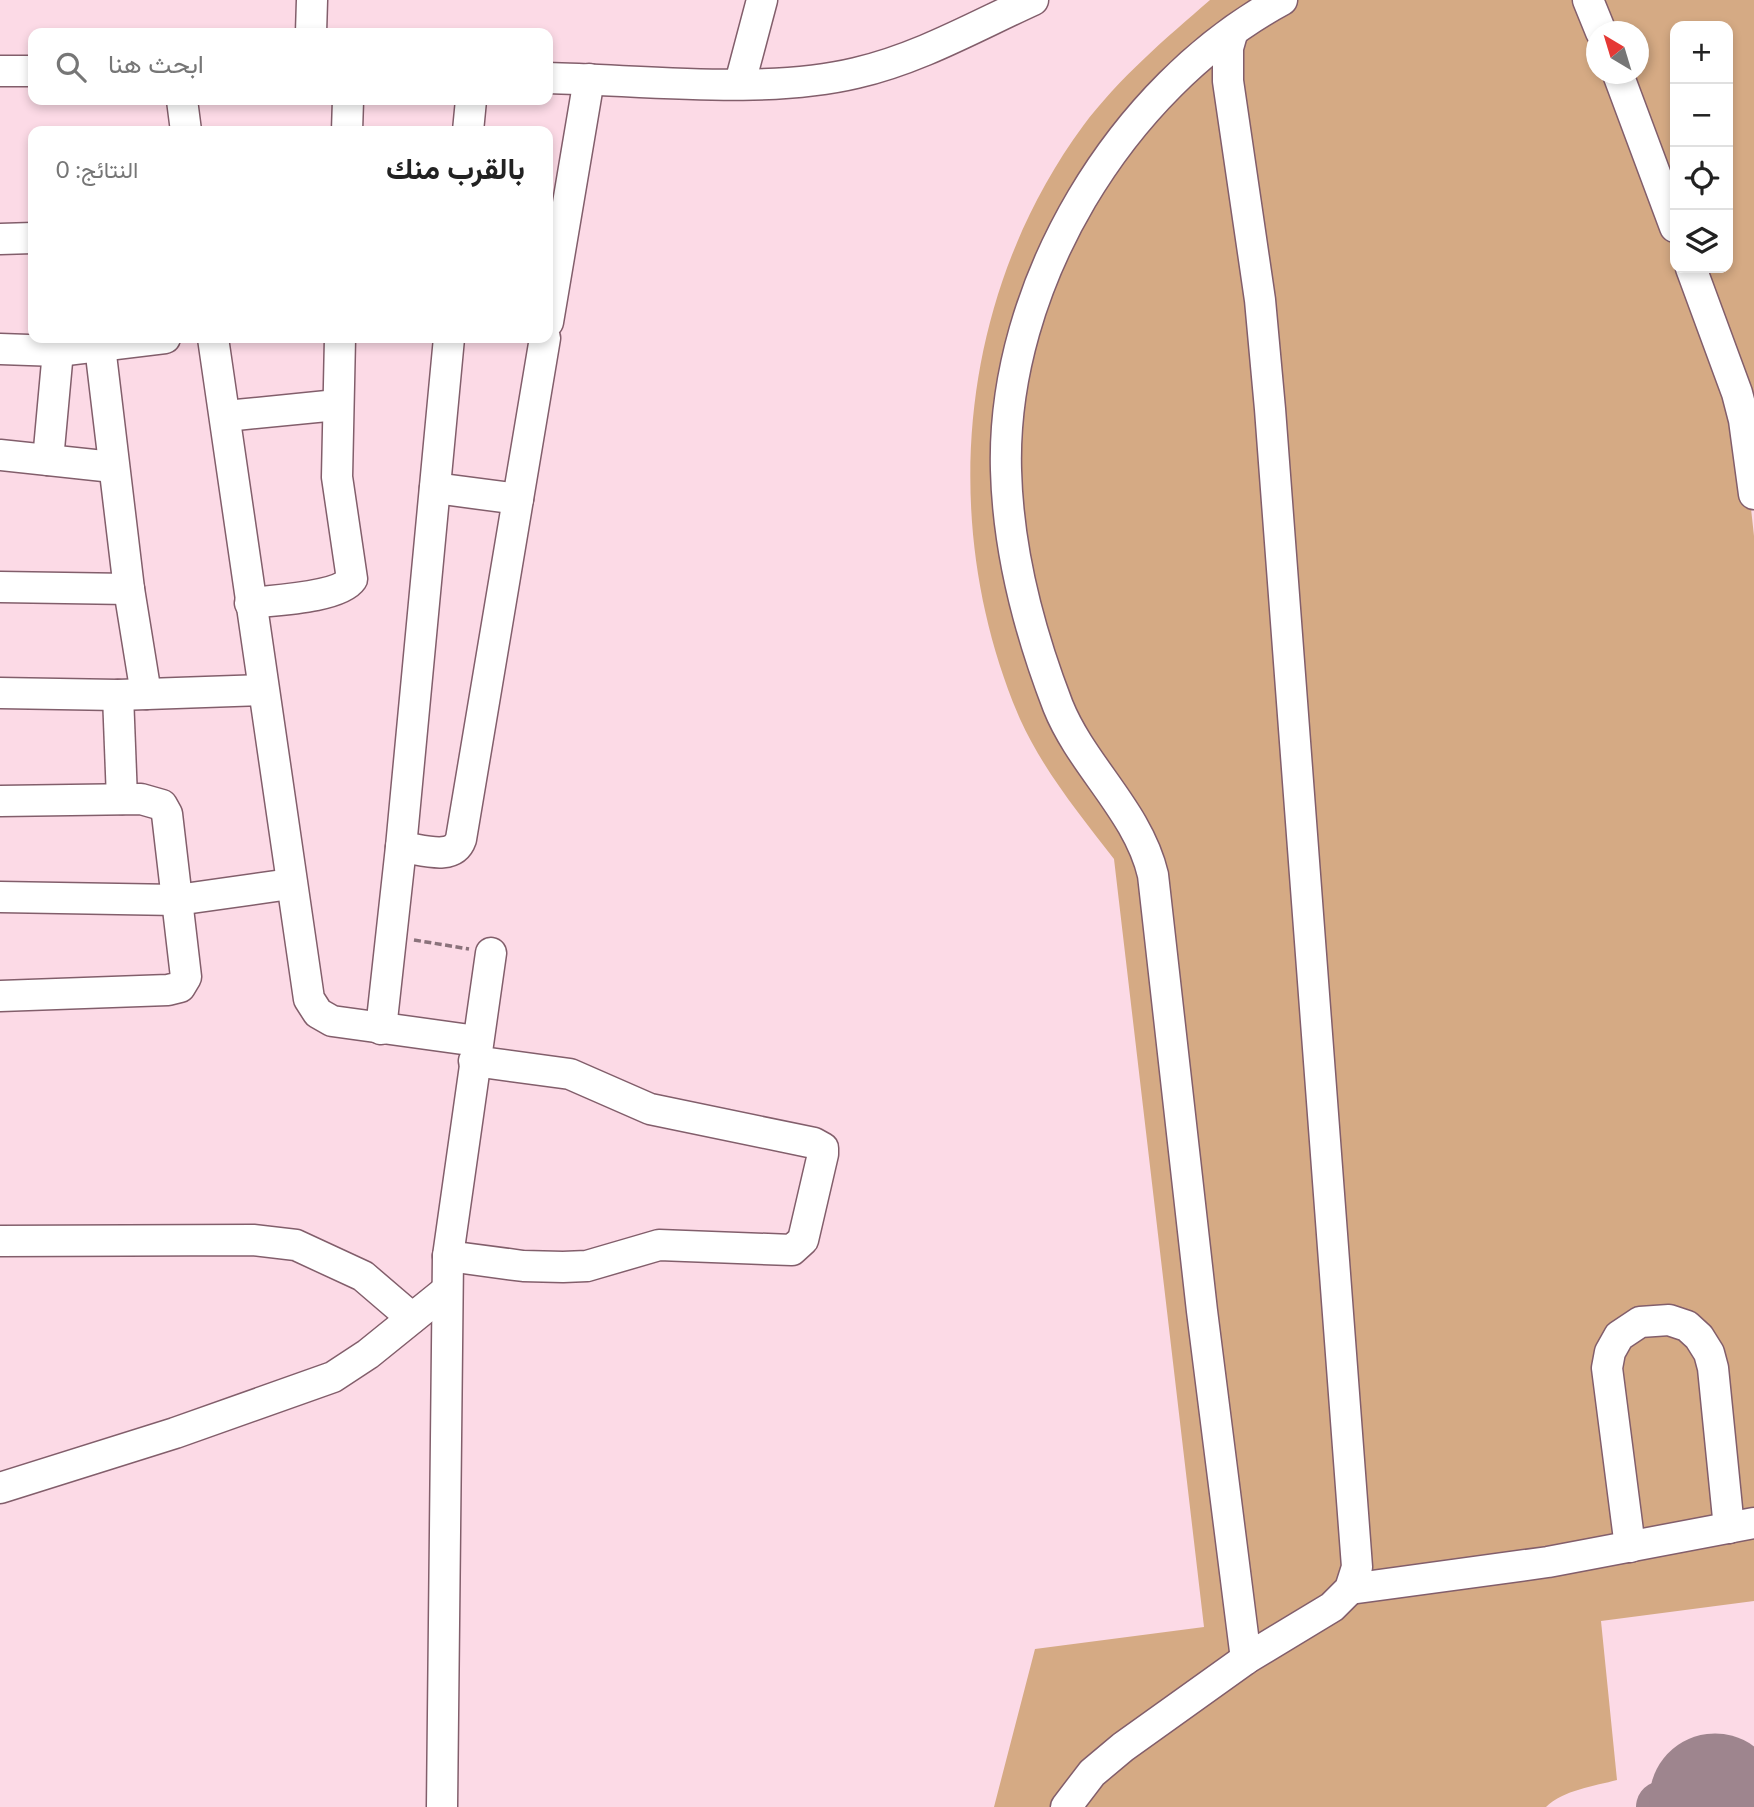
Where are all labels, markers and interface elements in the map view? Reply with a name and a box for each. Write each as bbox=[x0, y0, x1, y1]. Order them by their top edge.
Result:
north arrow bbox=[1586, 21, 1649, 84]
map controls bbox=[1670, 21, 1733, 273]
button: + bbox=[1670, 21, 1733, 84]
search box bbox=[28, 28, 553, 105]
text: ابحث هنا bbox=[108, 47, 204, 79]
icon: search bbox=[52, 48, 90, 86]
button: − bbox=[1670, 84, 1733, 147]
button: locate bbox=[1670, 147, 1733, 210]
text: بالقرب منك bbox=[386, 149, 525, 185]
text: النتائج: 0 bbox=[56, 155, 138, 183]
button: layers bbox=[1670, 210, 1733, 273]

